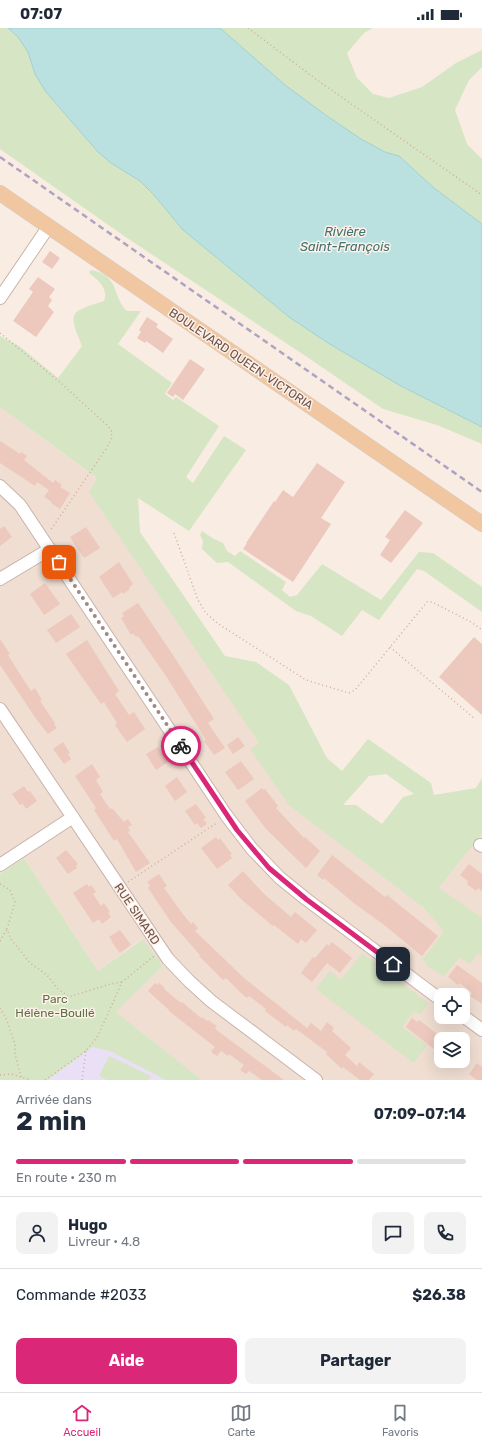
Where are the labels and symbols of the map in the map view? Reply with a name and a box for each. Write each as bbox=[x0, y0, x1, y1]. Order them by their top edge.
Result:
water label: Rivière Saint-François bbox=[300, 224, 390, 254]
street label: BOULEVARD QUEEN-VICTORIA bbox=[166, 305, 316, 413]
pin bbox=[42, 545, 76, 579]
courier bbox=[161, 726, 201, 766]
street label: RUE SIMARD bbox=[111, 881, 163, 947]
pin bbox=[376, 947, 410, 981]
park label: Parc Hélène-Boullé bbox=[15, 992, 95, 1020]

